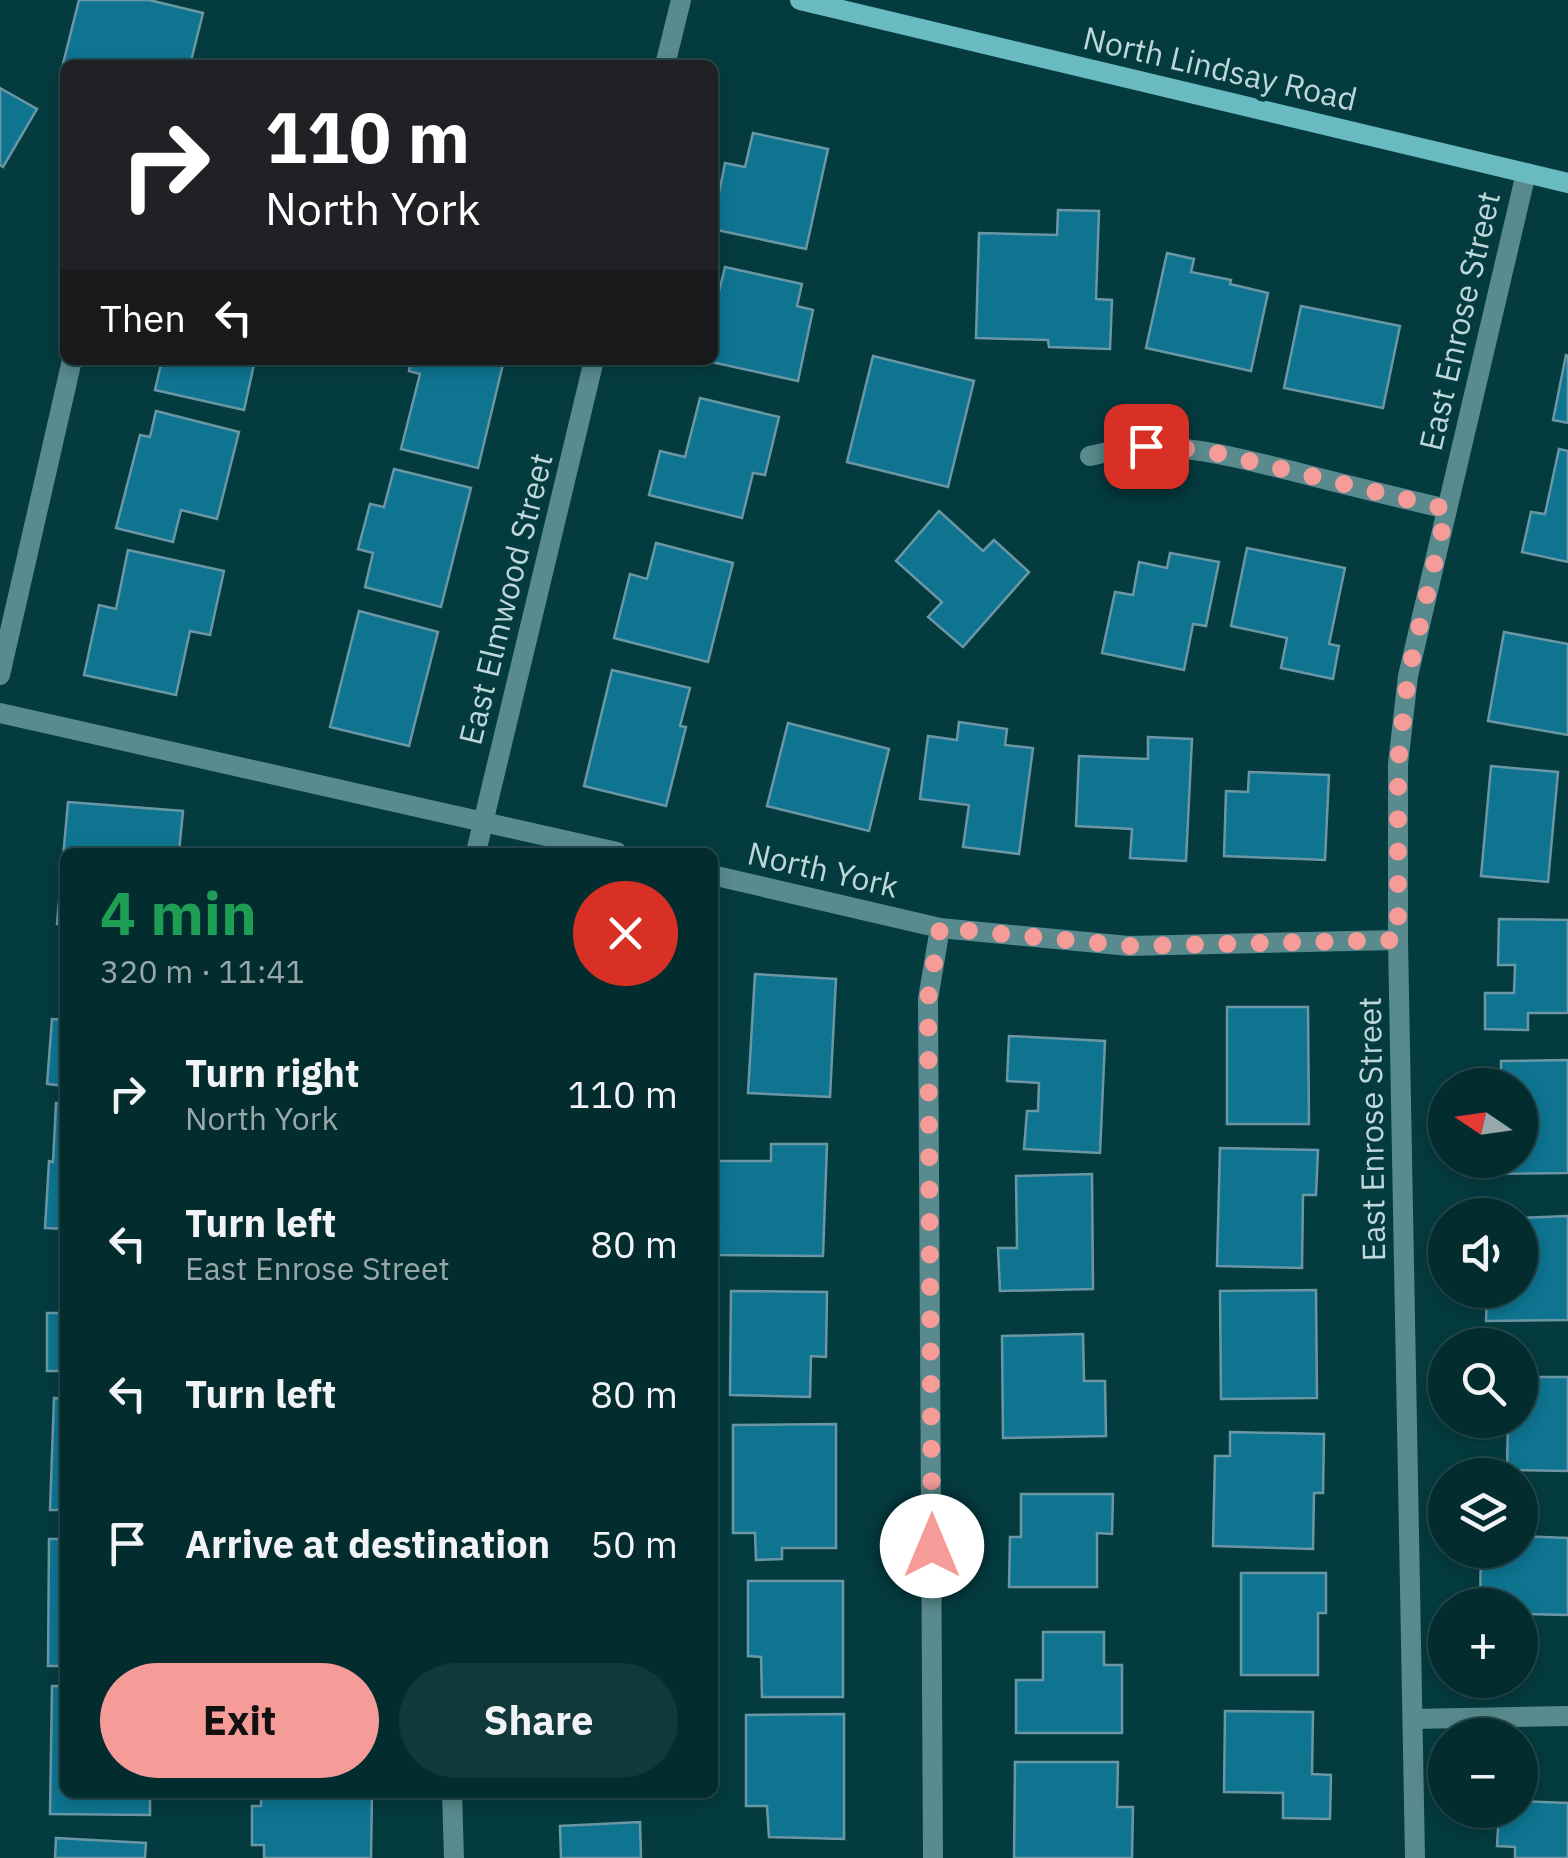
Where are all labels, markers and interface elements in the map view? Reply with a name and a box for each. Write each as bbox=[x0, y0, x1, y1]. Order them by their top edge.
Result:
street label: North Lindsay Road bbox=[1079, 16, 1361, 120]
text: 110 m bbox=[265, 91, 470, 182]
icon: right bbox=[100, 100, 230, 230]
text: North York bbox=[265, 179, 481, 237]
street label: East Enrose Street bbox=[1409, 187, 1509, 454]
icon: left bbox=[206, 290, 261, 345]
text: Then bbox=[100, 293, 186, 342]
pin bbox=[1104, 404, 1189, 489]
icon: arrive bbox=[1119, 419, 1174, 474]
street label: East Elmwood Street bbox=[448, 449, 562, 749]
street label: North York bbox=[744, 831, 903, 907]
text: 4 min bbox=[100, 873, 257, 952]
button: close bbox=[573, 881, 678, 986]
text: 320 m · 11:41 bbox=[100, 950, 305, 992]
street label: East Enrose Street bbox=[1348, 996, 1394, 1262]
text: Turn right bbox=[185, 1048, 360, 1097]
icon: right bbox=[100, 1066, 155, 1121]
north arrow bbox=[1428, 1068, 1538, 1178]
map controls bbox=[1428, 1068, 1538, 1828]
text: 110 m bbox=[567, 1069, 678, 1118]
text: North York bbox=[185, 1097, 338, 1139]
text: Turn left bbox=[185, 1198, 336, 1247]
button: sound bbox=[1428, 1198, 1538, 1308]
icon: left bbox=[100, 1216, 155, 1271]
text: 80 m bbox=[590, 1219, 678, 1268]
text: East Enrose Street bbox=[185, 1247, 450, 1289]
button: search bbox=[1428, 1328, 1538, 1438]
icon: left bbox=[100, 1366, 155, 1421]
text: Turn left bbox=[185, 1369, 336, 1418]
text: 80 m bbox=[590, 1369, 678, 1418]
button: layers bbox=[1428, 1458, 1538, 1568]
position arrow bbox=[880, 1494, 984, 1598]
icon: arrive bbox=[100, 1516, 155, 1571]
text: Arrive at destination bbox=[185, 1519, 550, 1568]
text: 50 m bbox=[590, 1519, 678, 1568]
button: + bbox=[1428, 1588, 1538, 1698]
button: Exit bbox=[100, 1663, 379, 1778]
button: Share bbox=[399, 1663, 678, 1778]
button: − bbox=[1428, 1718, 1538, 1828]

